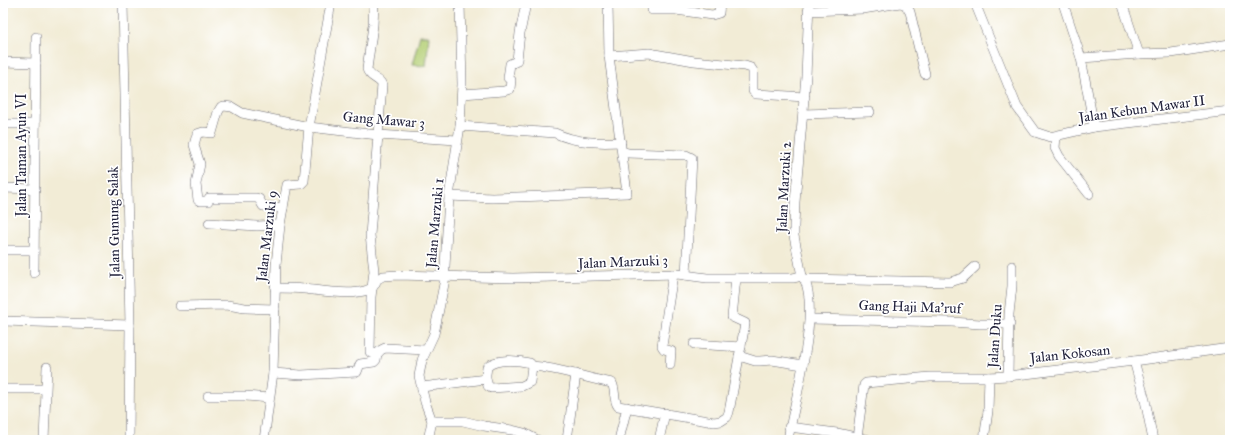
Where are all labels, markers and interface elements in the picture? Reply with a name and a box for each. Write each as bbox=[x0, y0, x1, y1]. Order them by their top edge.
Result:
street label: Jalan Kebun Mawar II bbox=[1076, 92, 1206, 128]
street label: Jalan Taman Ayun VI bbox=[13, 93, 31, 219]
street label: Gang Mawar 3 bbox=[342, 108, 426, 132]
street label: Jalan Marzuki 2 bbox=[773, 141, 796, 235]
street label: Jalan Gunung Salak bbox=[105, 166, 125, 280]
street label: Jalan Marzuki 1 bbox=[422, 177, 448, 271]
street label: Jalan Marzuki 9 bbox=[253, 189, 282, 285]
street label: Jalan Marzuki 3 bbox=[576, 252, 668, 273]
street label: Gang Haji Ma'ruf bbox=[858, 297, 964, 317]
street label: Jalan Duku bbox=[984, 303, 1007, 371]
street label: Jalan Kokosan bbox=[1027, 341, 1111, 368]

